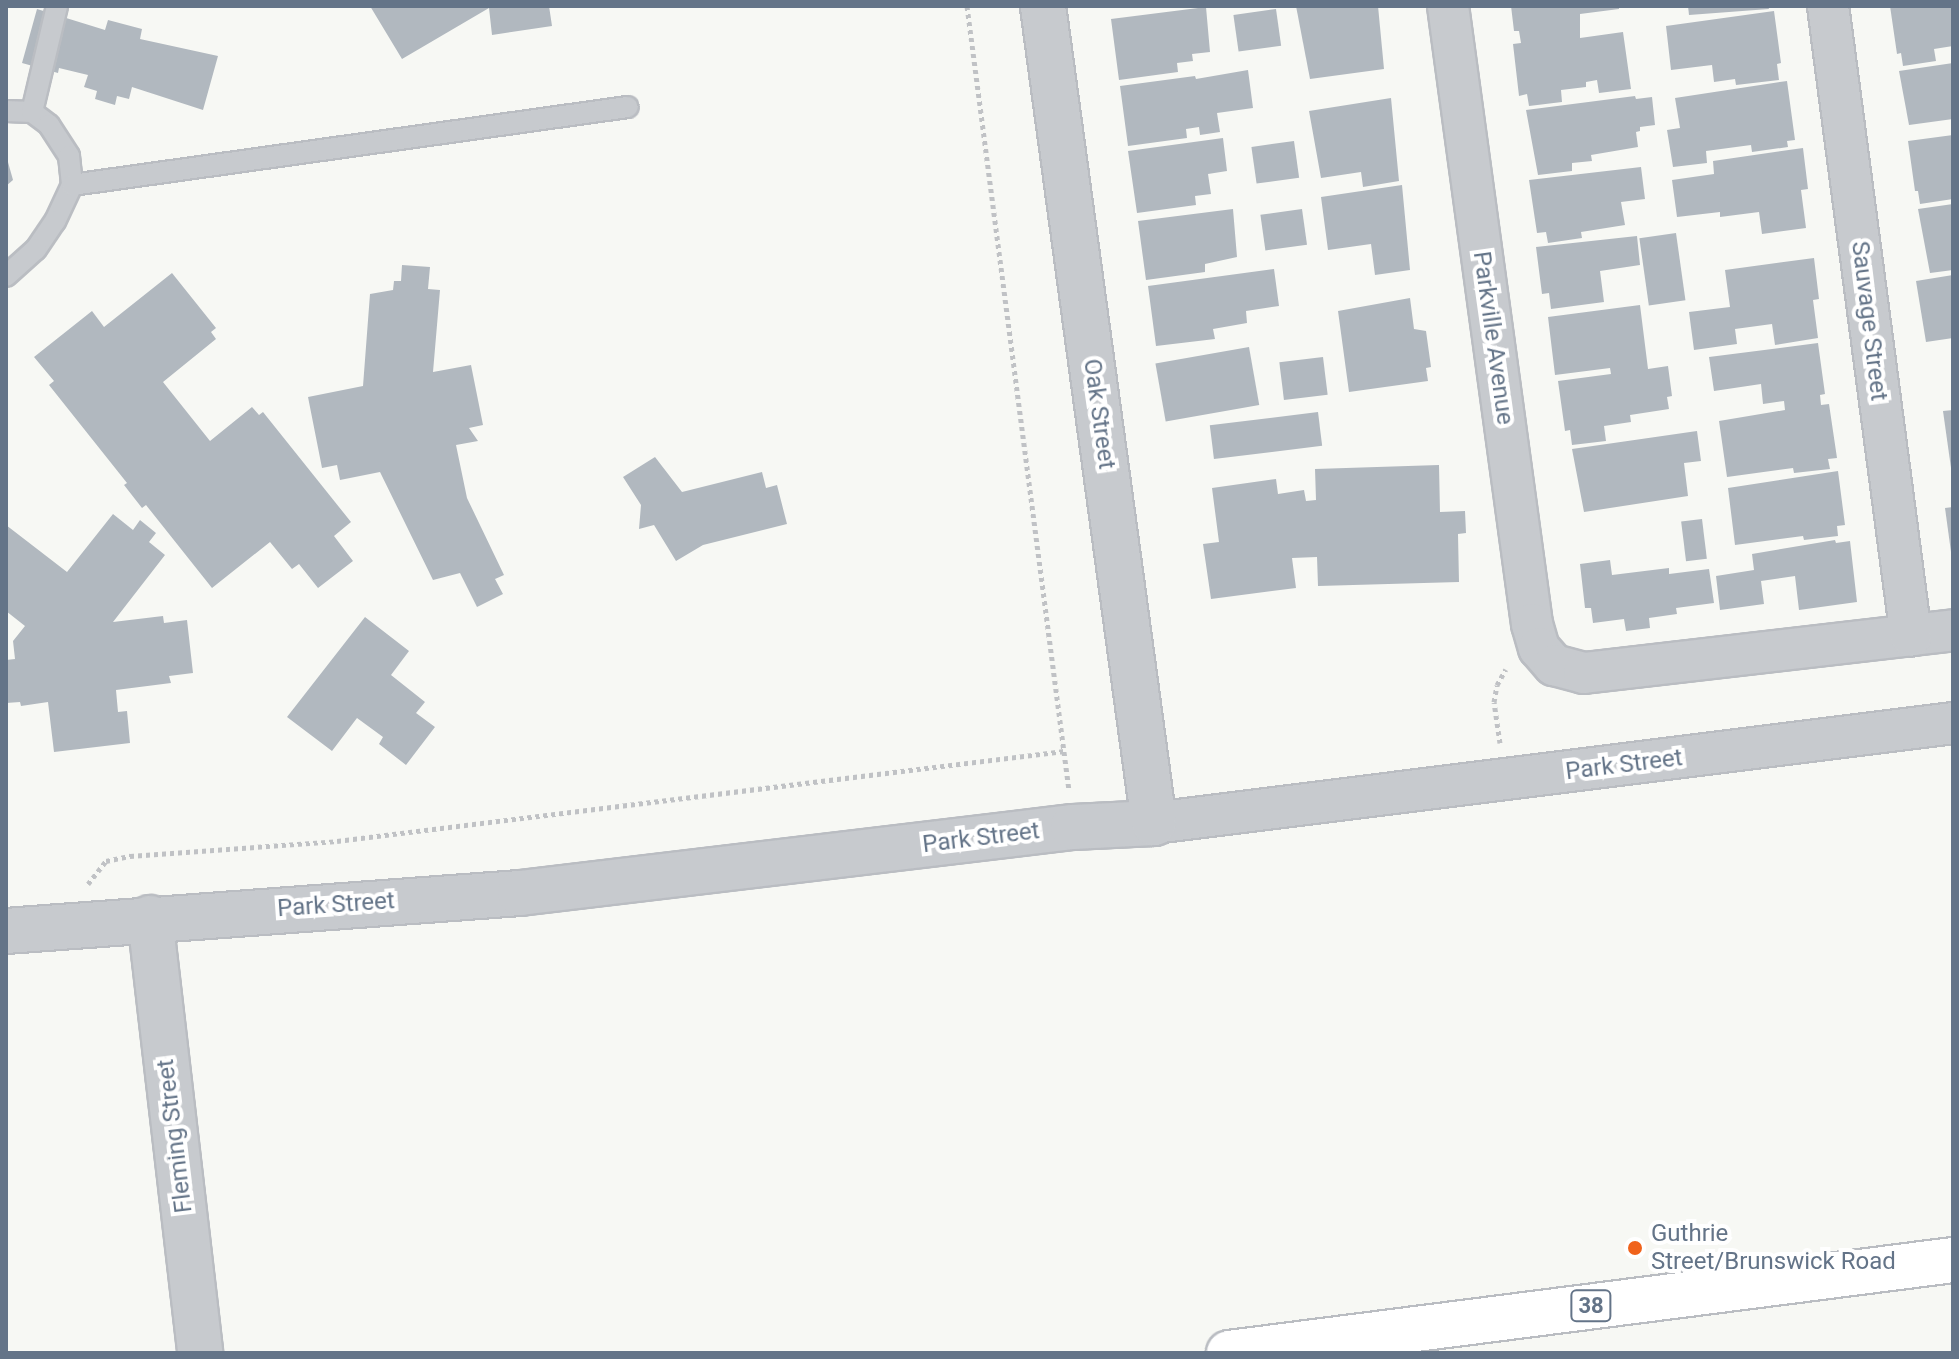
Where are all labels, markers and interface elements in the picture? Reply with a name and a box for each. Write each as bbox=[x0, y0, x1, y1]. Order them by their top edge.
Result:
street label: Sauvage Street bbox=[1845, 240, 1893, 402]
street label: Parkville Avenue bbox=[1467, 250, 1519, 426]
street label: Oak Street bbox=[1077, 357, 1121, 471]
street label: Park Street bbox=[1564, 744, 1684, 786]
street label: Park Street bbox=[921, 817, 1041, 859]
street label: Park Street bbox=[276, 887, 396, 923]
street label: Fleming Street bbox=[151, 1057, 199, 1215]
place label: Guthrie Street/Brunswick Road bbox=[1651, 1220, 1896, 1276]
marker: Guthrie Street/Brunswick Road bbox=[1626, 1239, 1644, 1257]
road number: 38 bbox=[1569, 1288, 1613, 1324]

